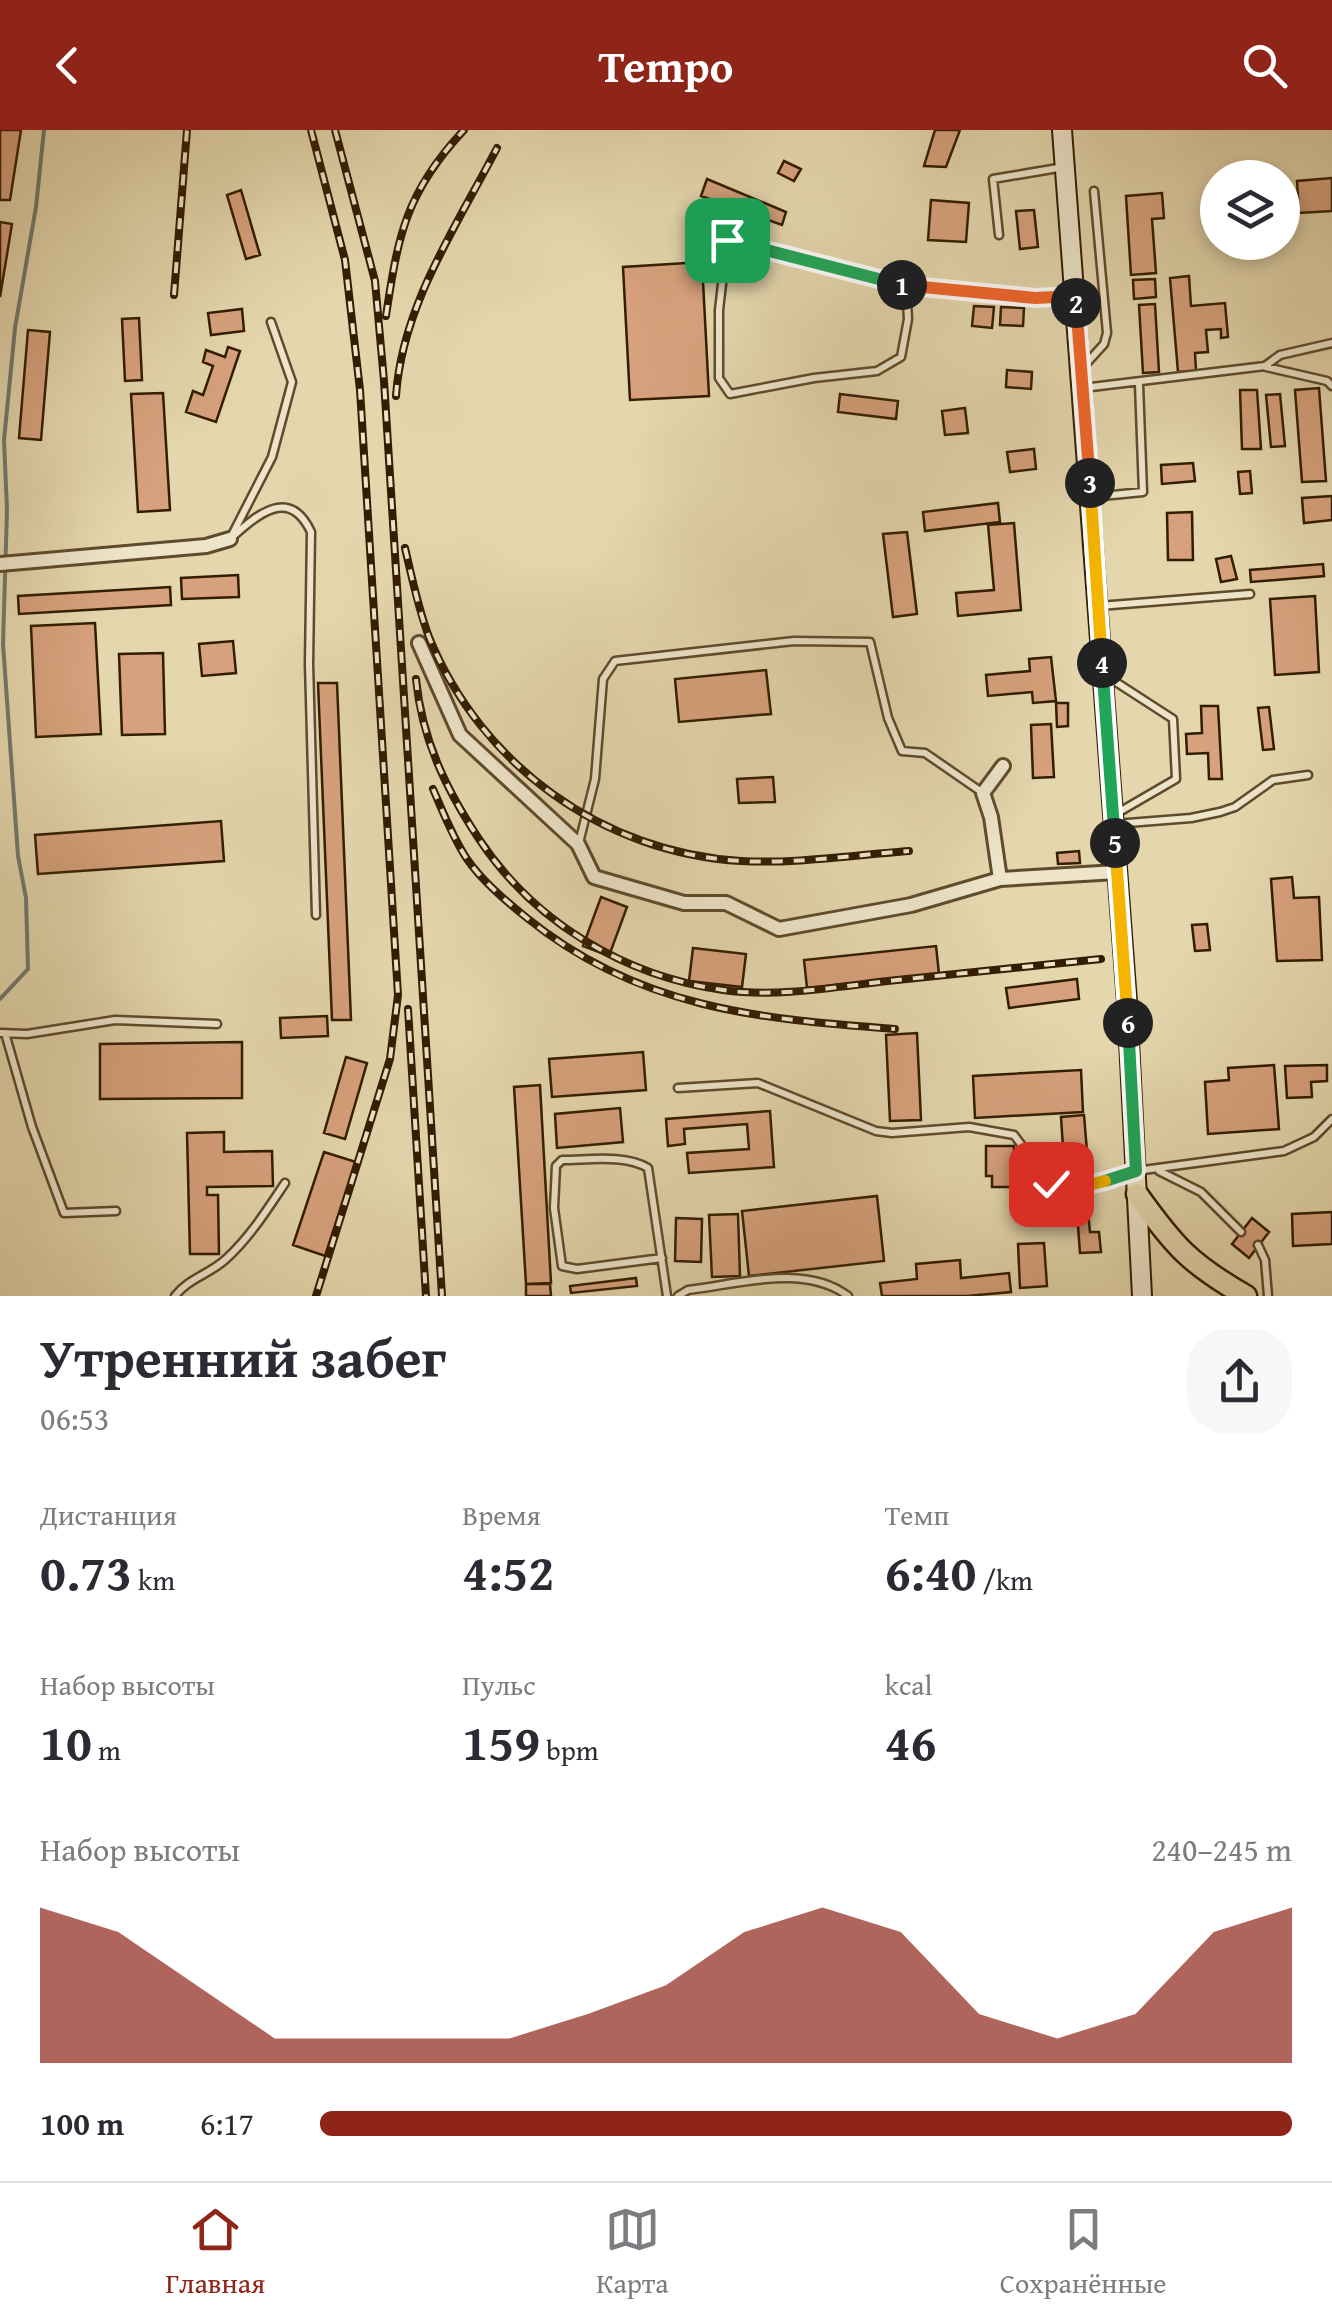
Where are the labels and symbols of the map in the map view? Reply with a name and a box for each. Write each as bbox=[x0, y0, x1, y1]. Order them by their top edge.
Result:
pin bbox=[685, 198, 770, 283]
pin: 1 bbox=[877, 260, 927, 310]
pin: 2 bbox=[1051, 278, 1101, 328]
pin: 3 bbox=[1065, 458, 1115, 508]
pin: 4 bbox=[1077, 638, 1127, 688]
pin: 5 bbox=[1090, 818, 1140, 868]
pin: 6 bbox=[1103, 998, 1153, 1048]
pin bbox=[1009, 1142, 1094, 1227]

